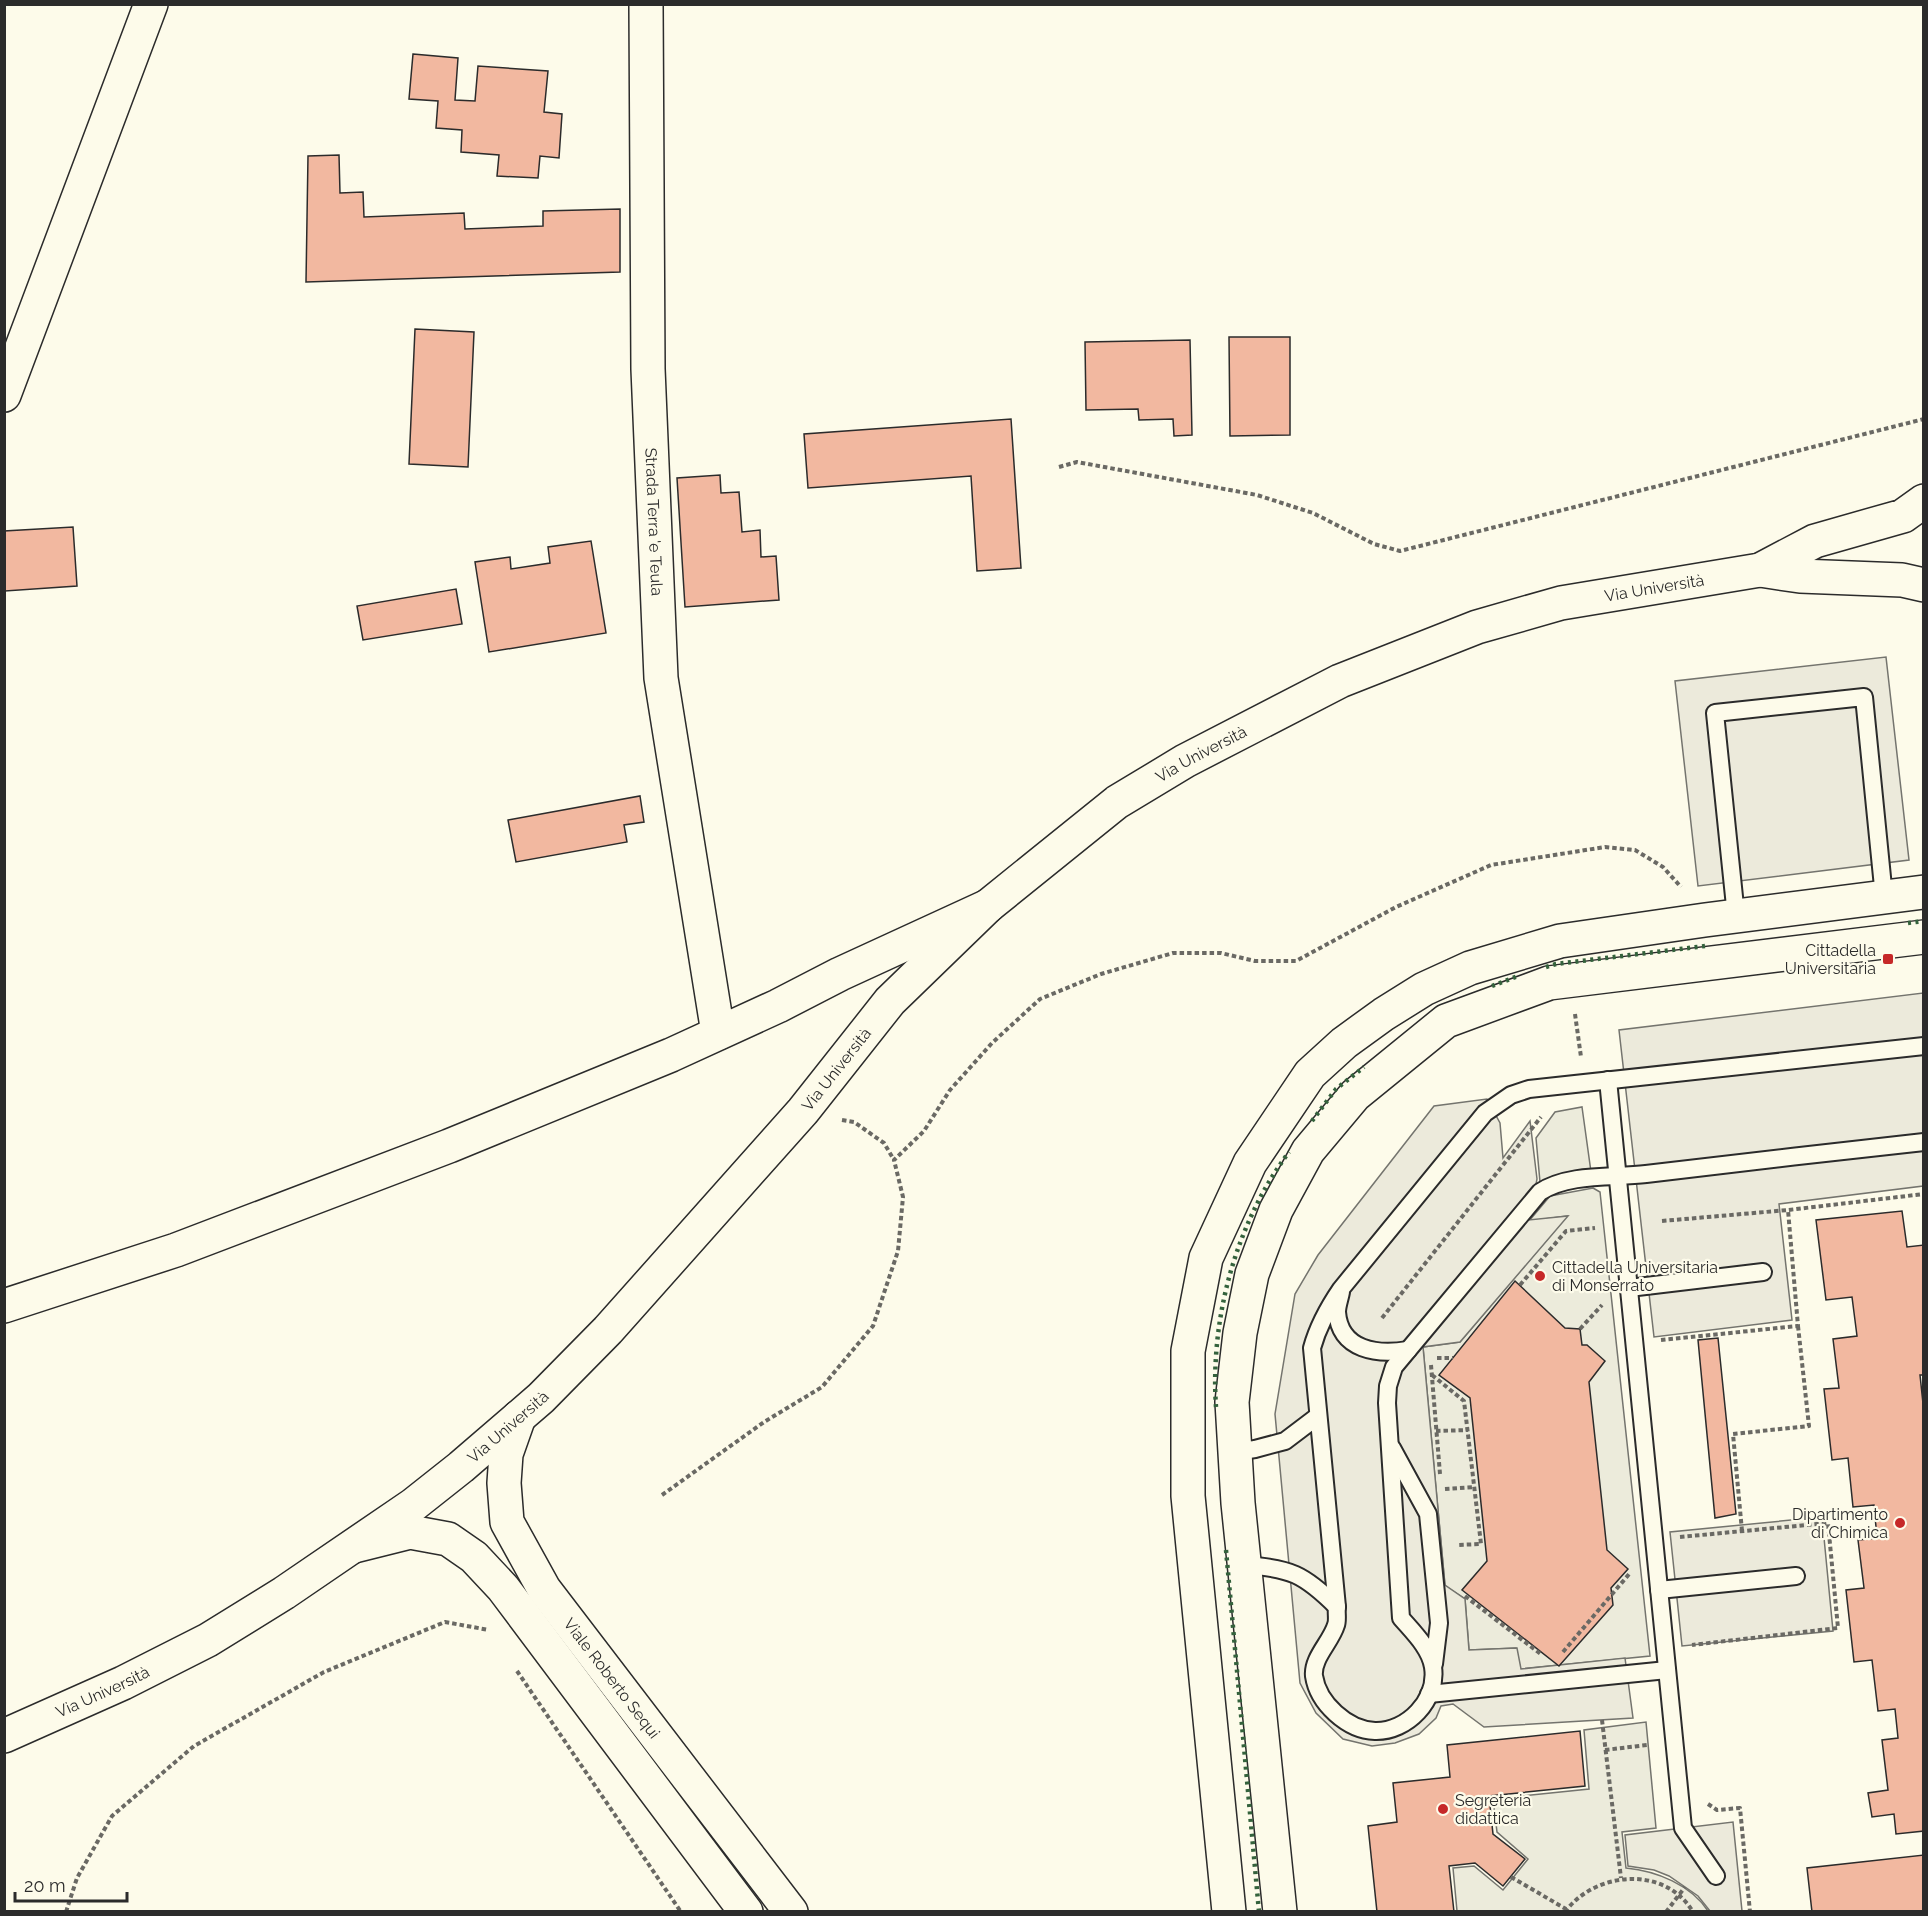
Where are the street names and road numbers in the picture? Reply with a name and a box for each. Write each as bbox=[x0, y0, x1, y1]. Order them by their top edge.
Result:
street label: Strada Terra 'e Teula bbox=[641, 447, 667, 596]
street label: Via Università bbox=[1603, 570, 1706, 606]
street label: Via Università bbox=[1152, 722, 1250, 786]
street label: Via Università bbox=[798, 1024, 875, 1115]
street label: Via Università bbox=[464, 1387, 553, 1467]
street label: Viale Roberto Sequi bbox=[560, 1614, 664, 1742]
street label: Via Università bbox=[53, 1662, 153, 1722]

